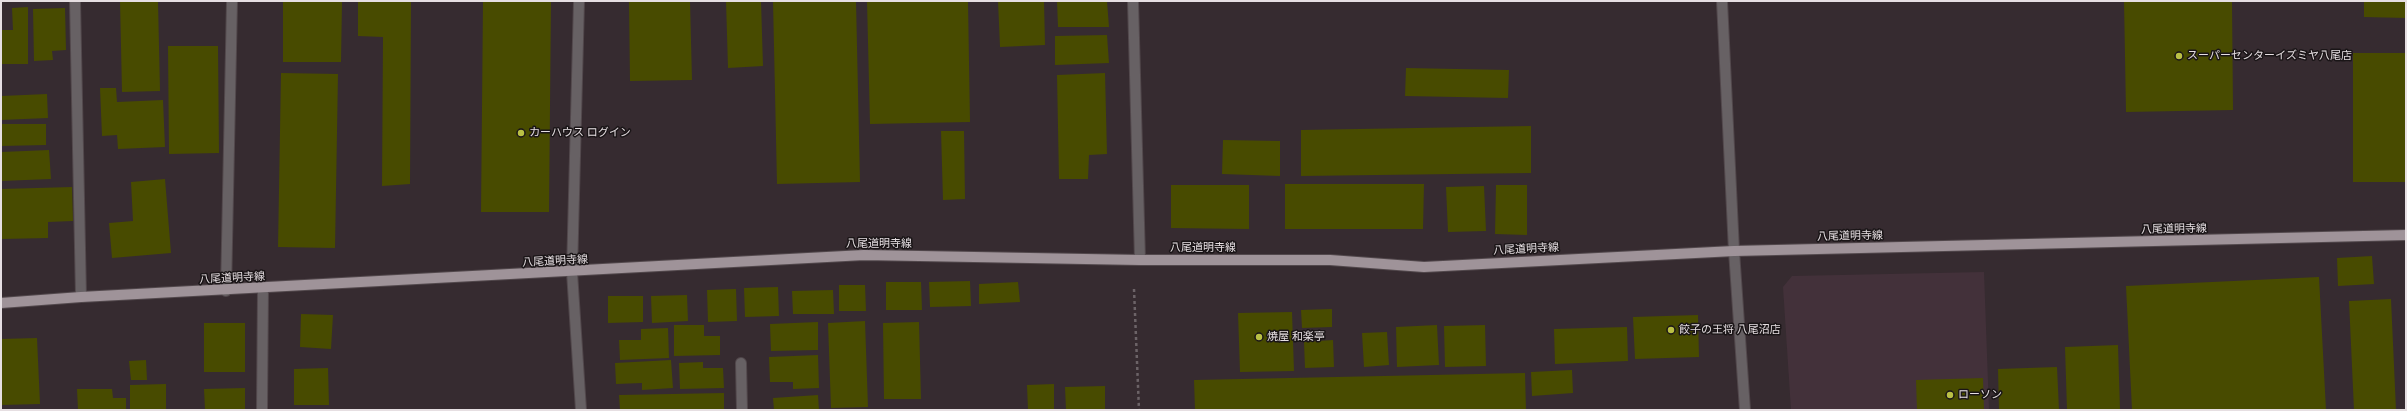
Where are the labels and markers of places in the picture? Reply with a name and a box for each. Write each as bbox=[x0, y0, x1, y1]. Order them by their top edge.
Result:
place label: スーパーセンターイズミヤ八尾店 bbox=[2187, 49, 2352, 63]
marker: スーパーセンターイズミヤ八尾店 bbox=[2174, 51, 2184, 61]
place label: カーハウス ログイン bbox=[529, 126, 631, 140]
marker: カーハウス ログイン bbox=[516, 128, 526, 138]
place label: 餃子の王将 八尾沼店 bbox=[1679, 323, 1781, 337]
marker: 餃子の王将 八尾沼店 bbox=[1666, 325, 1676, 335]
place label: 焼屋 和楽亭 bbox=[1267, 330, 1325, 344]
marker: 焼屋 和楽亭 bbox=[1254, 332, 1264, 342]
place label: ローソン bbox=[1958, 388, 2002, 402]
marker: ローソン bbox=[1945, 390, 1955, 400]

